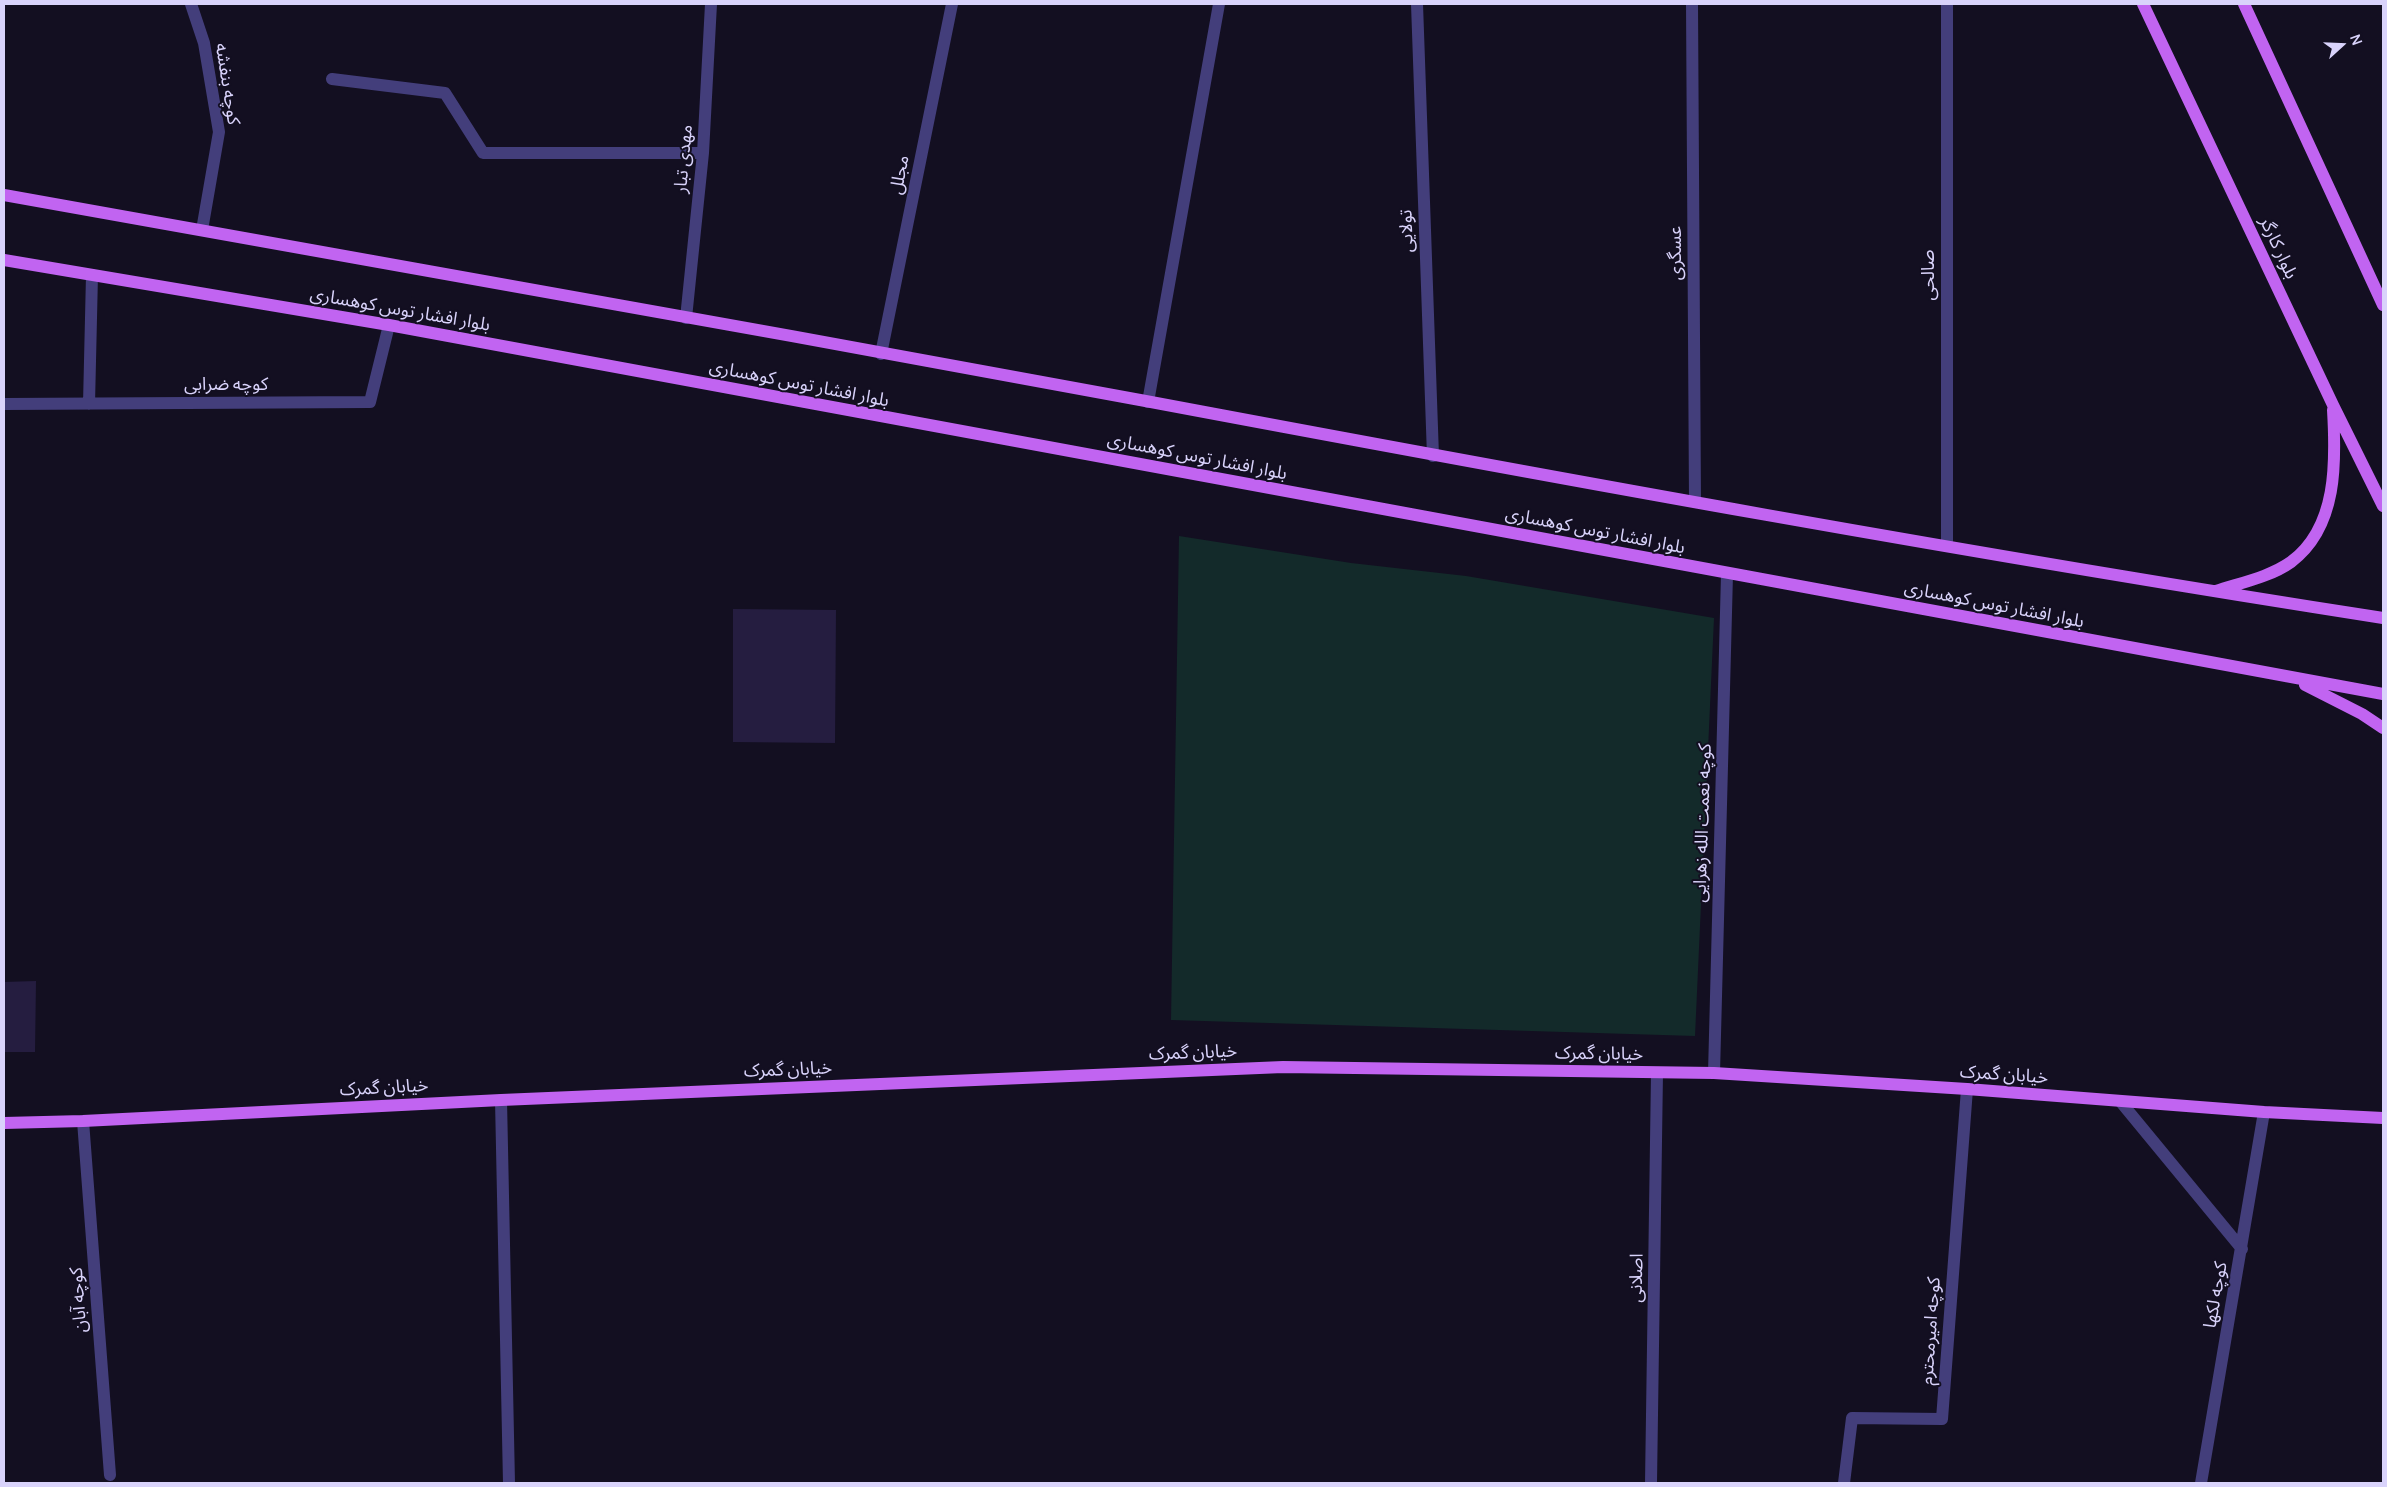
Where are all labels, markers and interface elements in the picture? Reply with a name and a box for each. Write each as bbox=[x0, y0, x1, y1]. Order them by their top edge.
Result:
north arrow bbox=[2317, 20, 2367, 70]
text: N bbox=[2346, 32, 2367, 48]
street label: کوچه بنفشه bbox=[210, 41, 244, 127]
street label: مهدی تبار bbox=[670, 124, 698, 194]
street label: مجلل bbox=[886, 154, 914, 196]
street label: تولایی bbox=[1395, 209, 1419, 253]
street label: بلوار کارگر bbox=[2254, 213, 2302, 283]
street label: عسگری bbox=[1665, 226, 1687, 280]
street label: صالحی bbox=[1918, 250, 1940, 300]
street label: بلوار افشار توس کوهساری bbox=[308, 284, 492, 336]
street label: بلوار افشار توس کوهساری bbox=[707, 356, 891, 412]
street label: کوچه ضرابی bbox=[184, 374, 268, 396]
street label: بلوار افشار توس کوهساری bbox=[1105, 429, 1289, 485]
street label: بلوار افشار توس کوهساری bbox=[1503, 503, 1687, 559]
street label: بلوار افشار توس کوهساری bbox=[1902, 577, 2086, 633]
street label: کوچه نعمت الله زهرایی bbox=[1689, 743, 1717, 903]
street label: خیابان گمرک bbox=[1148, 1041, 1238, 1065]
street label: خیابان گمرک bbox=[1555, 1042, 1643, 1066]
street label: خیابان گمرک bbox=[743, 1058, 833, 1082]
street label: خیابان گمرک bbox=[1959, 1061, 2049, 1089]
street label: خیابان گمرک bbox=[339, 1075, 429, 1101]
street label: اصلانی bbox=[1626, 1253, 1648, 1303]
street label: کوچه لکها bbox=[2200, 1260, 2232, 1330]
street label: کوچه آبان bbox=[66, 1267, 92, 1333]
street label: کوچه امیرمحترم bbox=[1916, 1276, 1946, 1386]

